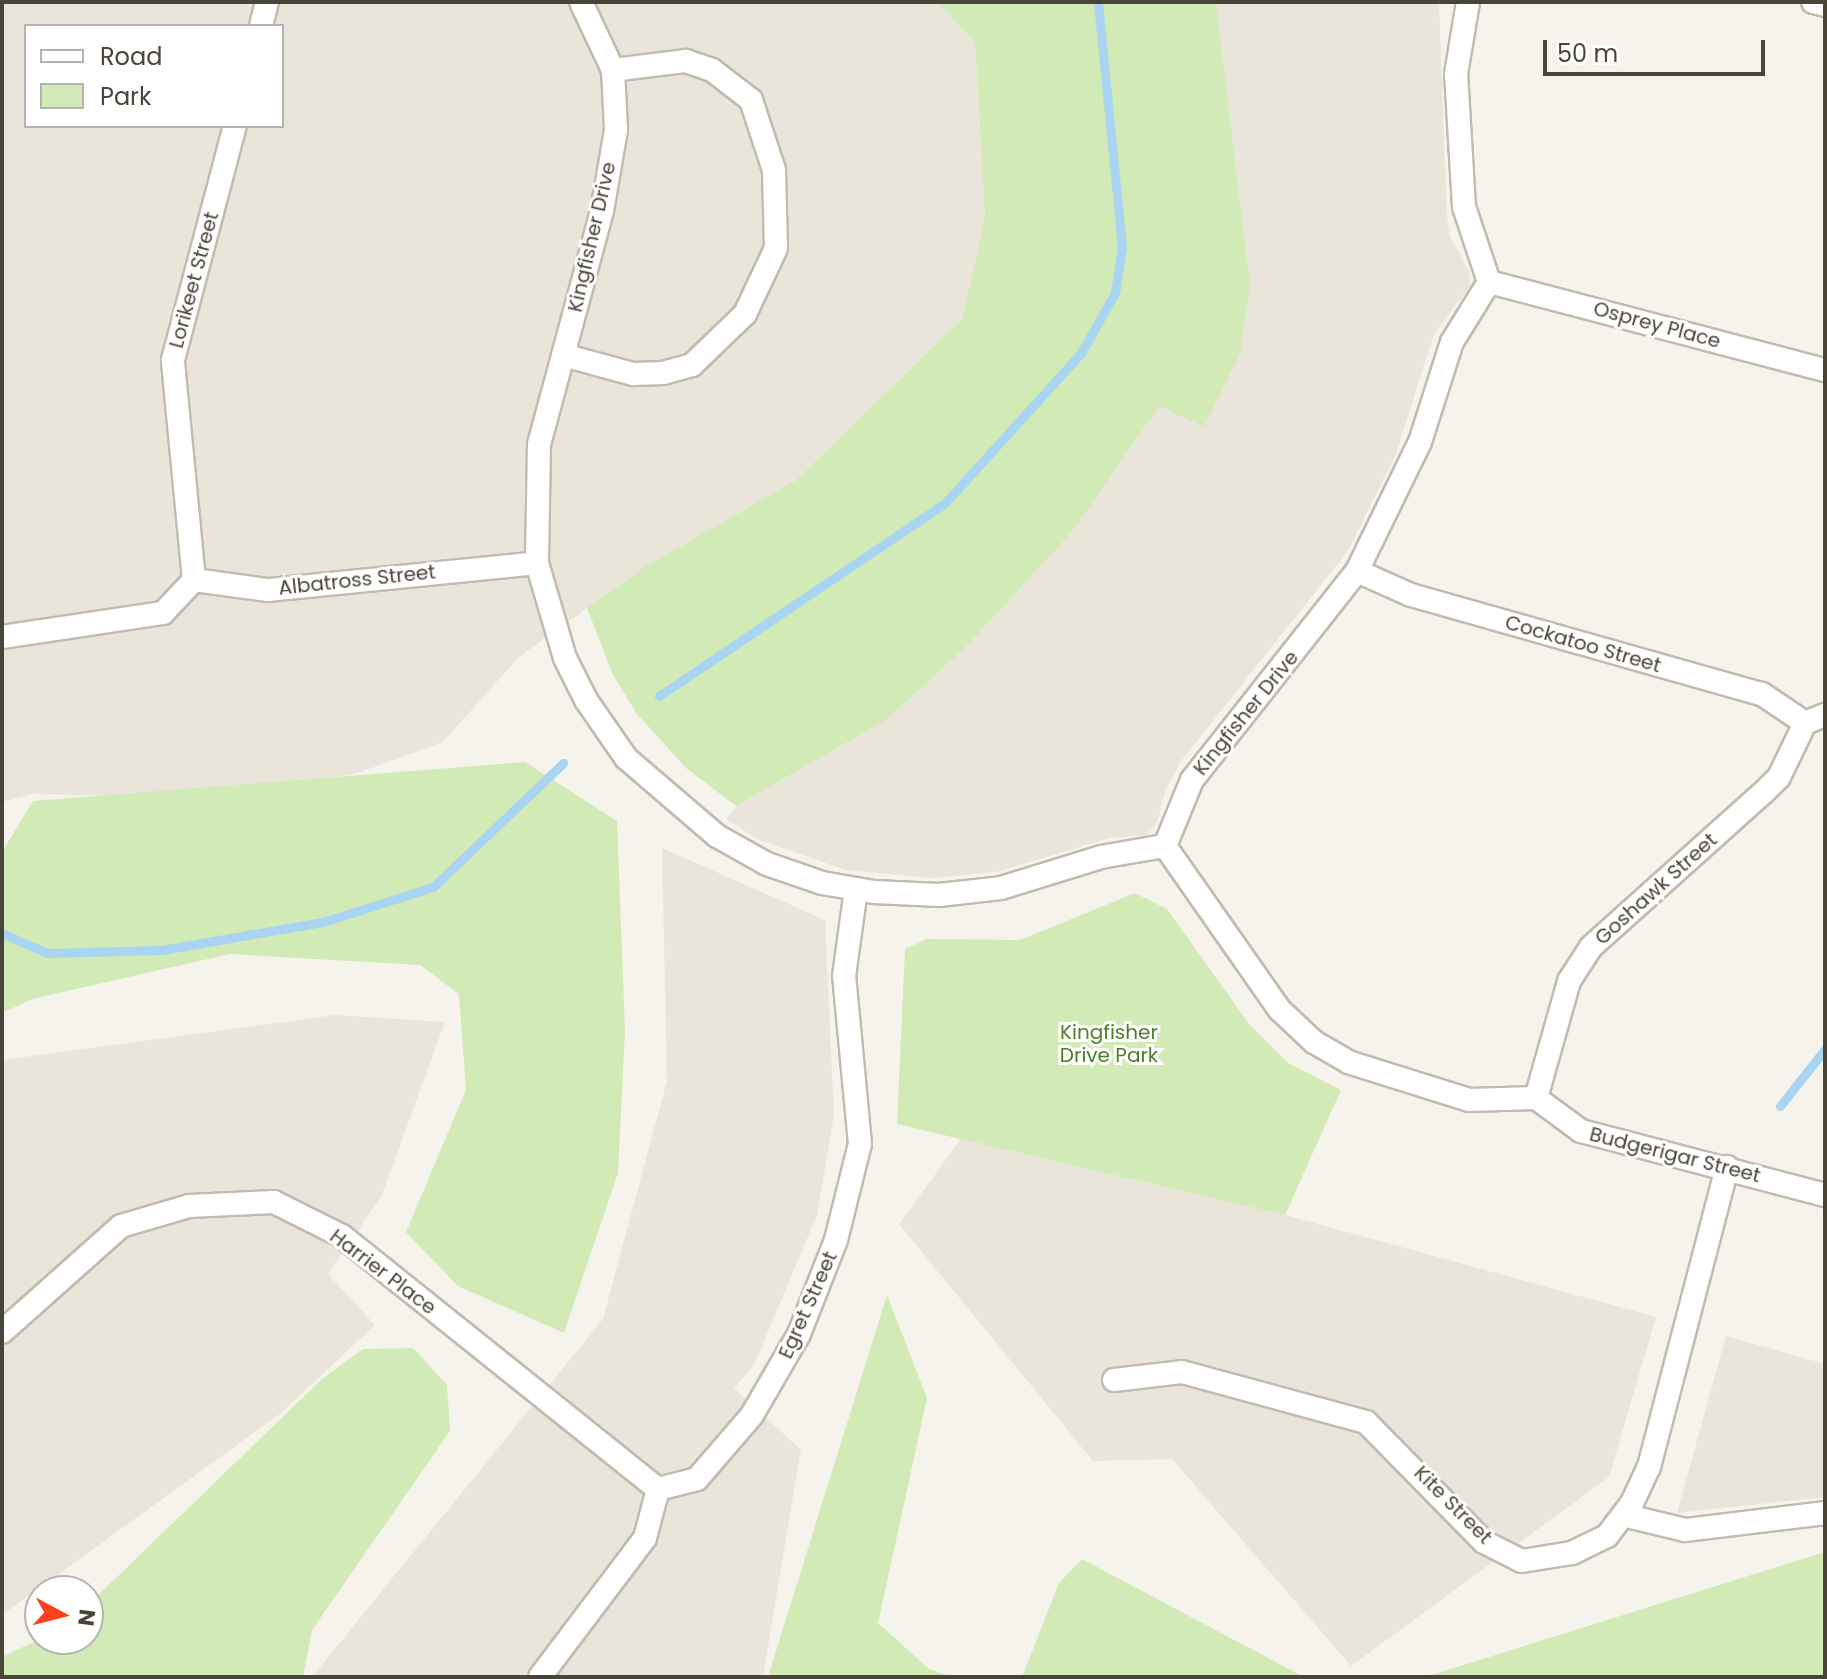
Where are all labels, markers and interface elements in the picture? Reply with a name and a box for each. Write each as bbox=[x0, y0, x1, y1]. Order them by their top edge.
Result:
legend bbox=[24, 24, 284, 128]
scale bar bbox=[1547, 24, 1769, 74]
text: 50 m bbox=[1557, 37, 1618, 70]
text: Road bbox=[100, 40, 162, 73]
text: Park bbox=[100, 80, 151, 113]
street label: Kingfisher Drive bbox=[563, 160, 621, 314]
street label: Lorikeet Street bbox=[164, 209, 224, 351]
street label: Osprey Place bbox=[1591, 296, 1723, 354]
street label: Albatross Street bbox=[277, 560, 437, 600]
street label: Cockatoo Street bbox=[1502, 610, 1664, 678]
street label: Kingfisher Drive bbox=[1188, 646, 1304, 780]
street label: Goshawk Street bbox=[1590, 828, 1722, 950]
park label: Kingfisher Drive Park bbox=[1060, 1021, 1158, 1068]
street label: Budgerigar Street bbox=[1587, 1122, 1763, 1188]
street label: Harrier Place bbox=[325, 1224, 441, 1320]
street label: Egret Street bbox=[774, 1248, 842, 1362]
street label: Kite Street bbox=[1409, 1461, 1497, 1549]
north arrow bbox=[24, 1575, 104, 1655]
text: N bbox=[70, 1608, 103, 1628]

